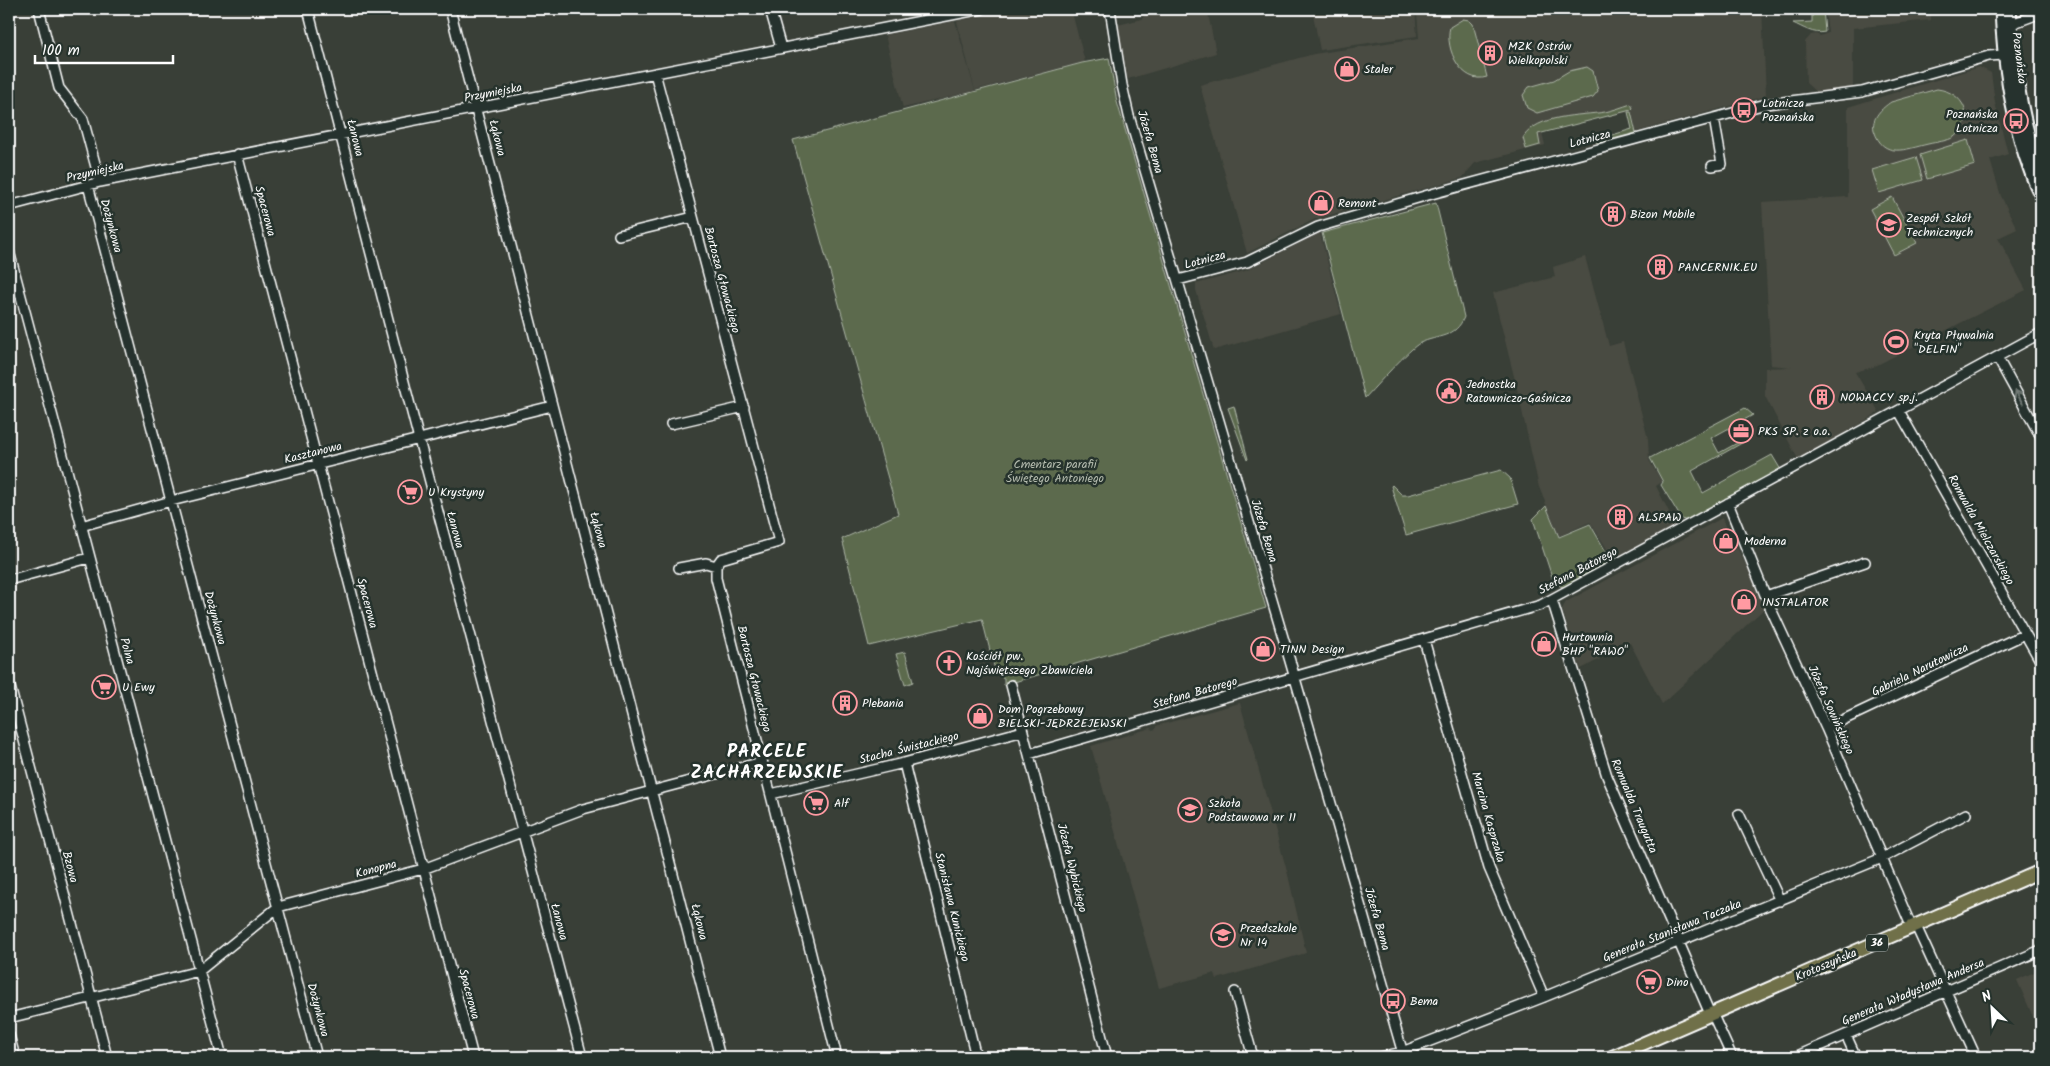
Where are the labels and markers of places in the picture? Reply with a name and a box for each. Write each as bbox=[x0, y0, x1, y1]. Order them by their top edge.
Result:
place label: MZK Ostrów Wielkopolski bbox=[1508, 37, 1572, 70]
building icon: MZK Ostrów Wielkopolski bbox=[1477, 40, 1503, 66]
shop icon: Staler bbox=[1334, 56, 1360, 82]
place label: Staler bbox=[1364, 60, 1394, 79]
place label: Lotnicza Poznańska bbox=[1762, 94, 1814, 127]
bus stop icon: Lotnicza Poznańska bbox=[1731, 97, 1757, 123]
place label: Poznańska Lotnicza bbox=[1946, 105, 1998, 138]
bus stop icon: Poznańska Lotnicza bbox=[2003, 108, 2029, 134]
shop icon: Remont bbox=[1308, 190, 1334, 216]
place label: Remont bbox=[1338, 194, 1377, 213]
building icon: Bizon Mobile bbox=[1600, 201, 1626, 227]
place label: Bizon Mobile bbox=[1630, 205, 1695, 224]
place label: Zespół Szkół Technicznych bbox=[1906, 209, 1973, 242]
school or university icon: Zespół Szkół Technicznych bbox=[1876, 212, 1902, 238]
building icon: PANCERNIK.EU bbox=[1647, 254, 1673, 280]
place label: PANCERNIK.EU bbox=[1678, 258, 1757, 277]
place label: Kryta Pływalnia "DELFIN" bbox=[1914, 326, 1994, 359]
sports icon: Kryta Pływalnia "DELFIN" bbox=[1883, 329, 1909, 355]
place label: Jednostka Ratowniczo-Gaśnicza bbox=[1466, 375, 1572, 408]
public building icon: Jednostka Ratowniczo-Gaśnicza bbox=[1436, 378, 1462, 404]
building icon: NOWACCY sp.j. bbox=[1809, 384, 1835, 410]
place label: NOWACCY sp.j. bbox=[1840, 388, 1918, 407]
office icon: PKS SP. z o.o. bbox=[1728, 418, 1754, 444]
place label: PKS SP. z o.o. bbox=[1758, 422, 1830, 441]
supermarket icon: U Krystyny bbox=[397, 479, 423, 505]
place label: U Krystyny bbox=[428, 483, 484, 502]
building icon: ALSPAW bbox=[1607, 504, 1633, 530]
place label: ALSPAW bbox=[1638, 508, 1681, 527]
shop icon: Moderna bbox=[1713, 528, 1739, 554]
place label: Moderna bbox=[1744, 532, 1787, 551]
shop icon: INSTALATOR bbox=[1731, 589, 1757, 615]
place label: INSTALATOR bbox=[1762, 593, 1829, 612]
place label: Hurtownia BHP "RAWO" bbox=[1562, 628, 1628, 661]
shop icon: Hurtownia BHP "RAWO" bbox=[1531, 631, 1557, 657]
shop icon: TINN Design bbox=[1250, 636, 1276, 662]
place label: TINN Design bbox=[1280, 640, 1344, 659]
place label: Kościół pw. Najświętszego Zbawiciela bbox=[966, 647, 1093, 680]
church icon: Kościół pw. Najświętszego Zbawiciela bbox=[936, 650, 962, 676]
supermarket icon: U Ewy bbox=[91, 674, 117, 700]
place label: U Ewy bbox=[122, 678, 155, 697]
building icon: Plebania bbox=[832, 690, 858, 716]
place label: Plebania bbox=[862, 694, 904, 713]
place label: Dom Pogrzebowy BIELSKI-JĘDRZEJEWSKI bbox=[998, 700, 1127, 733]
shop icon: Dom Pogrzebowy BIELSKI-JĘDRZEJEWSKI bbox=[967, 703, 993, 729]
supermarket icon: Alf bbox=[803, 790, 829, 816]
place label: Alf bbox=[834, 794, 850, 813]
place label: Szkoła Podstawowa nr 11 bbox=[1208, 794, 1296, 827]
school or university icon: Szkoła Podstawowa nr 11 bbox=[1177, 797, 1203, 823]
place label: Przedszkole Nr 14 bbox=[1240, 919, 1298, 952]
school or university icon: Przedszkole Nr 14 bbox=[1210, 922, 1236, 948]
supermarket icon: Dino bbox=[1636, 969, 1662, 995]
place label: Dino bbox=[1666, 973, 1688, 992]
bus stop icon: Bema bbox=[1380, 988, 1406, 1014]
place label: Bema bbox=[1410, 992, 1439, 1011]

